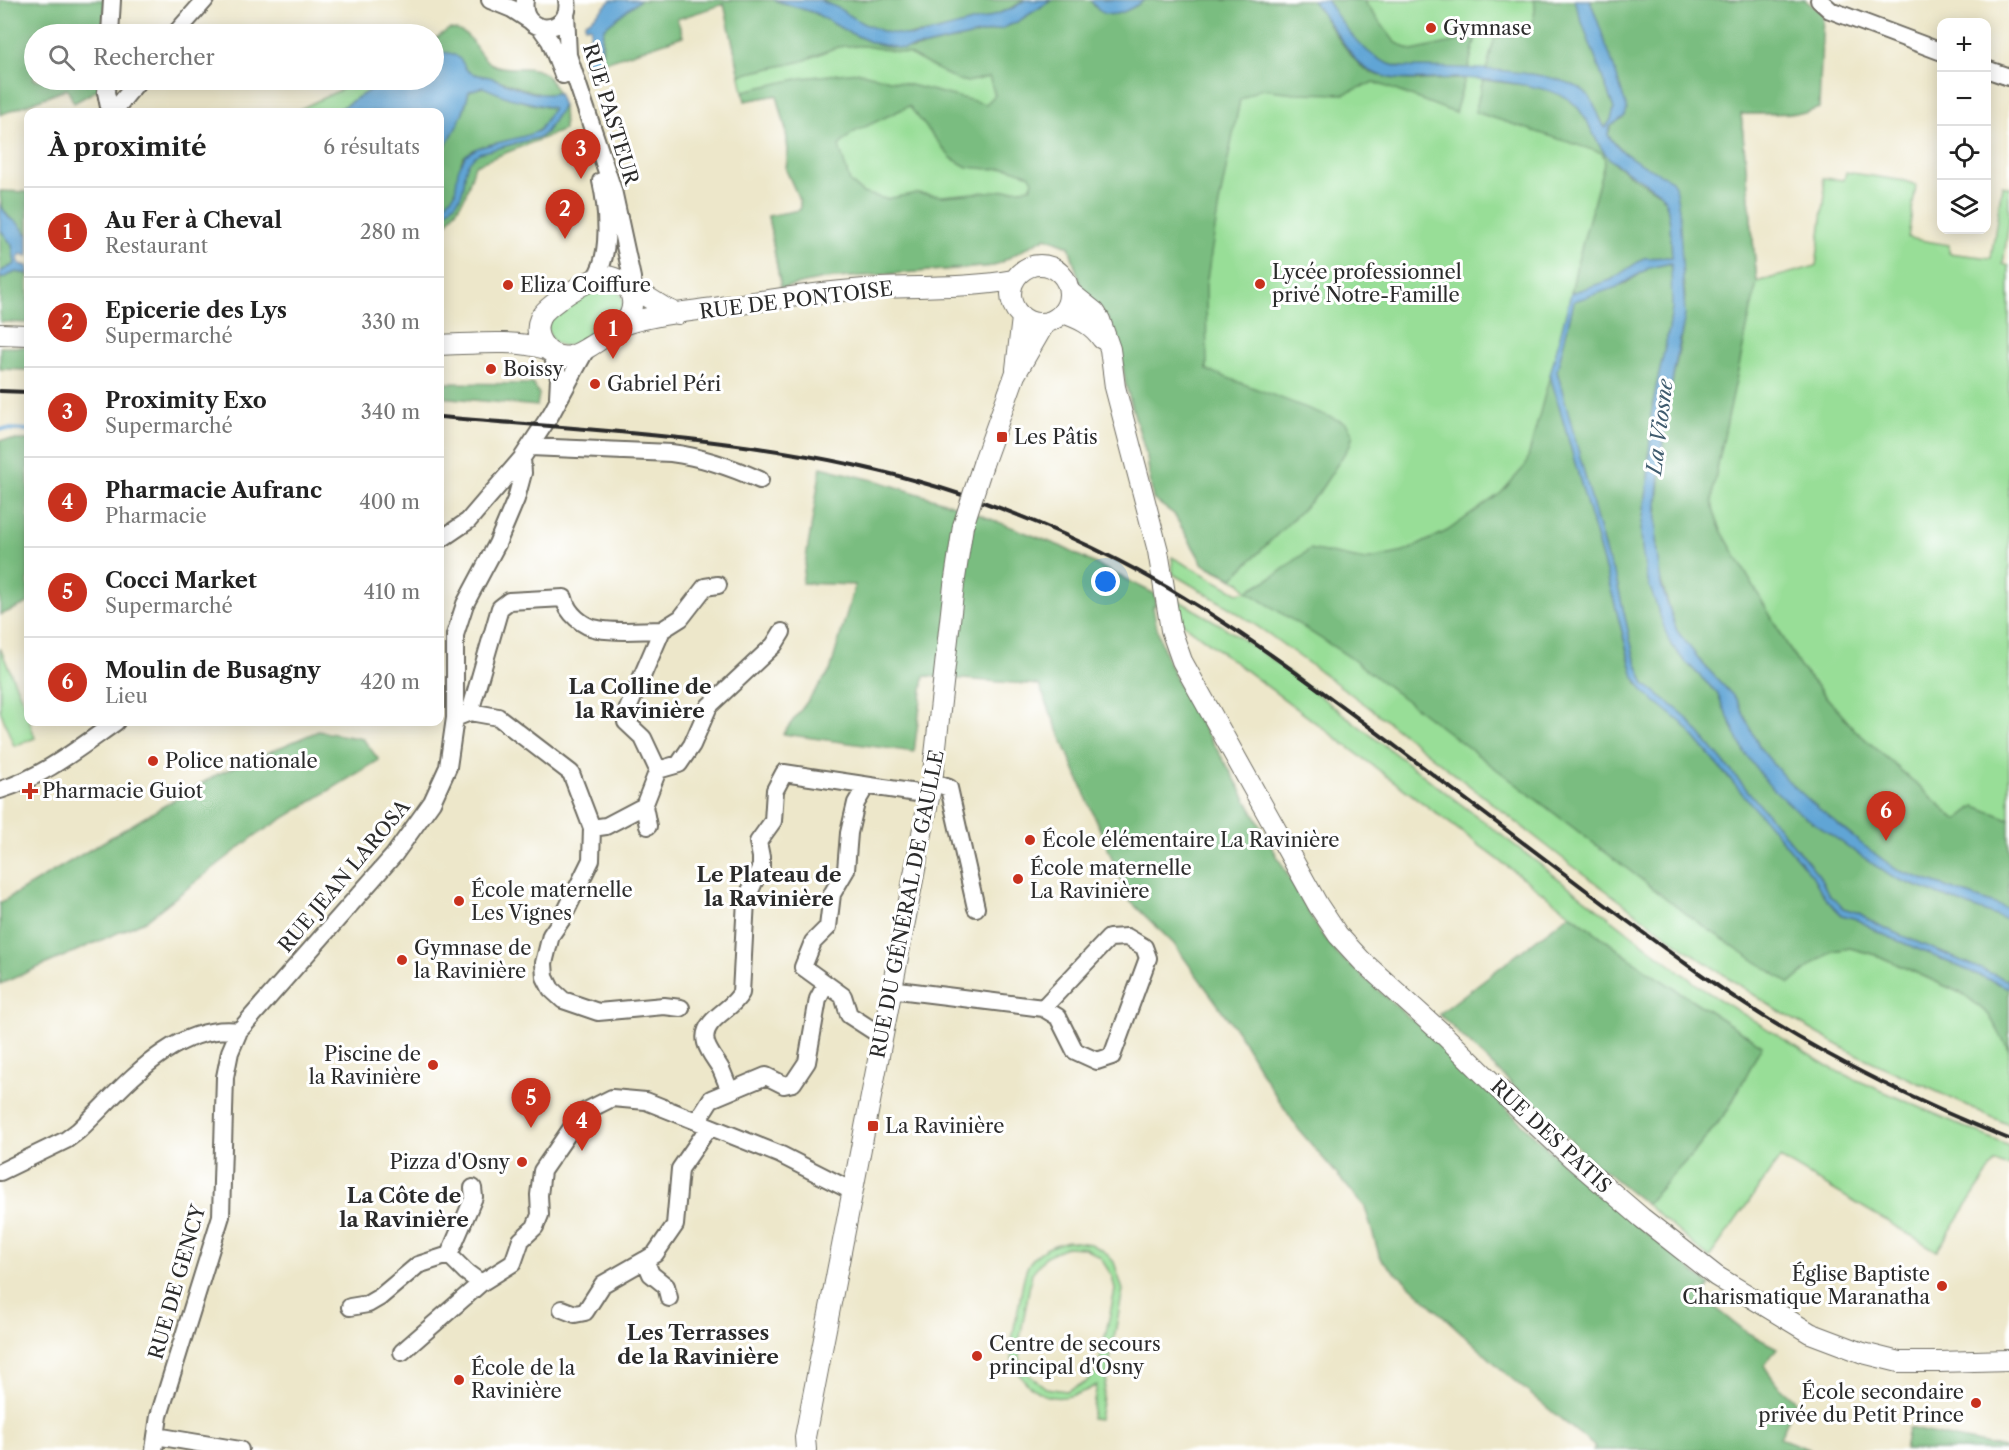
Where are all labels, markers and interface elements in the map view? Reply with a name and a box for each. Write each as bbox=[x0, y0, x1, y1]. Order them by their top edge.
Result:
place label: Gymnase bbox=[1443, 16, 1532, 40]
map controls bbox=[1937, 18, 1991, 234]
button: + bbox=[1937, 18, 1991, 72]
marker: Gymnase bbox=[1424, 21, 1438, 35]
search box bbox=[24, 24, 444, 90]
street label: RUE PASTEUR bbox=[578, 40, 644, 189]
icon: search bbox=[45, 41, 78, 74]
text: Rechercher bbox=[93, 44, 215, 71]
button: − bbox=[1937, 72, 1991, 126]
button: locate bbox=[1937, 126, 1991, 180]
pin: 3 bbox=[562, 130, 600, 179]
text: À proximité bbox=[48, 131, 207, 163]
text: 6 résultats bbox=[323, 135, 420, 159]
button: layers bbox=[1937, 180, 1991, 234]
pin: 2 bbox=[546, 190, 584, 239]
text: Au Fer à Cheval bbox=[105, 207, 282, 234]
text: 1 bbox=[63, 220, 72, 244]
text: 280 m bbox=[360, 220, 420, 244]
text: Restaurant bbox=[105, 234, 208, 258]
place label: Lycée professionnel privé Notre-Famille bbox=[1272, 260, 1462, 307]
place label: Eliza Coiffure bbox=[520, 273, 651, 297]
street label: RUE DE PONTOISE bbox=[698, 276, 894, 324]
marker: Lycée professionnel privé Notre-Famille bbox=[1253, 277, 1267, 291]
marker: Eliza Coiffure bbox=[501, 278, 515, 292]
text: Epicerie des Lys bbox=[105, 297, 287, 324]
text: 2 bbox=[62, 310, 73, 334]
text: 330 m bbox=[361, 310, 420, 334]
pin: 1 bbox=[594, 310, 632, 359]
text: Supermarché bbox=[105, 324, 233, 348]
place label: Boissy bbox=[503, 357, 565, 381]
marker: Boissy bbox=[484, 362, 498, 376]
place label: Gabriel Péri bbox=[607, 372, 721, 396]
marker: Gabriel Péri bbox=[588, 377, 602, 391]
water label: La Viosne bbox=[1641, 377, 1678, 478]
text: Proximity Exo bbox=[105, 387, 267, 414]
text: 3 bbox=[62, 400, 73, 424]
text: 340 m bbox=[361, 400, 420, 424]
text: Supermarché bbox=[105, 414, 233, 438]
place label: Les Pâtis bbox=[1014, 425, 1098, 449]
marker: Les Pâtis bbox=[995, 430, 1009, 444]
text: Pharmacie Aufranc bbox=[105, 477, 322, 504]
text: 4 bbox=[62, 490, 73, 514]
text: 400 m bbox=[359, 490, 420, 514]
text: Pharmacie bbox=[105, 504, 207, 528]
text: Cocci Market bbox=[105, 567, 257, 594]
your location bbox=[1091, 567, 1120, 596]
text: 5 bbox=[62, 580, 73, 604]
text: 410 m bbox=[363, 580, 420, 604]
text: Supermarché bbox=[105, 594, 233, 618]
text: Moulin de Busagny bbox=[105, 657, 321, 684]
text: 6 bbox=[62, 670, 73, 694]
text: 420 m bbox=[360, 670, 420, 694]
district label: La Colline de la Ravinière bbox=[569, 674, 711, 723]
text: Lieu bbox=[105, 684, 148, 708]
street label: RUE DU GÉNÉRAL DE GAULLE bbox=[864, 748, 949, 1060]
place label: Police nationale bbox=[165, 749, 318, 773]
marker: Police nationale bbox=[146, 754, 160, 768]
place label: Pharmacie Guiot bbox=[42, 779, 203, 803]
marker: Pharmacie Guiot bbox=[23, 784, 37, 798]
pin: 6 bbox=[1866, 792, 1906, 841]
street label: RUE JEAN LAROSA bbox=[273, 794, 416, 957]
place label: École élémentaire La Ravinière bbox=[1042, 827, 1340, 852]
marker: École élémentaire La Ravinière bbox=[1023, 833, 1037, 847]
place label: École maternelle La Ravinière bbox=[1030, 855, 1192, 903]
district label: Le Plateau de la Ravinière bbox=[696, 862, 842, 911]
marker: École maternelle La Ravinière bbox=[1011, 872, 1025, 886]
place label: École maternelle Les Vignes bbox=[471, 877, 633, 925]
marker: École maternelle Les Vignes bbox=[452, 894, 466, 908]
place label: Gymnase de la Ravinière bbox=[414, 936, 531, 983]
marker: Gymnase de la Ravinière bbox=[395, 953, 409, 967]
place label: Piscine de la Ravinière bbox=[309, 1042, 421, 1089]
marker: Piscine de la Ravinière bbox=[426, 1058, 440, 1072]
street label: RUE DES PATIS bbox=[1486, 1074, 1616, 1198]
pin: 5 bbox=[512, 1078, 550, 1128]
pin: 4 bbox=[562, 1102, 602, 1151]
place label: La Ravinière bbox=[885, 1114, 1004, 1138]
marker: La Ravinière bbox=[866, 1119, 880, 1133]
place label: Pizza d'Osny bbox=[389, 1150, 511, 1174]
marker: Pizza d'Osny bbox=[515, 1155, 529, 1169]
district label: La Côte de la Ravinière bbox=[339, 1183, 469, 1232]
street label: RUE DE GENCY bbox=[143, 1201, 211, 1362]
place label: Église Baptiste Charismatique Maranatha bbox=[1682, 1261, 1930, 1309]
marker: Église Baptiste Charismatique Maranatha bbox=[1935, 1279, 1949, 1293]
district label: Les Terrasses de la Ravinière bbox=[617, 1320, 779, 1369]
place label: Centre de secours principal d'Osny bbox=[989, 1332, 1161, 1379]
marker: Centre de secours principal d'Osny bbox=[970, 1349, 984, 1363]
place label: École de la Ravinière bbox=[471, 1355, 576, 1403]
marker: École de la Ravinière bbox=[452, 1373, 466, 1387]
place label: École secondaire privée du Petit Prince bbox=[1758, 1379, 1964, 1427]
marker: École secondaire privée du Petit Prince bbox=[1969, 1396, 1983, 1410]

